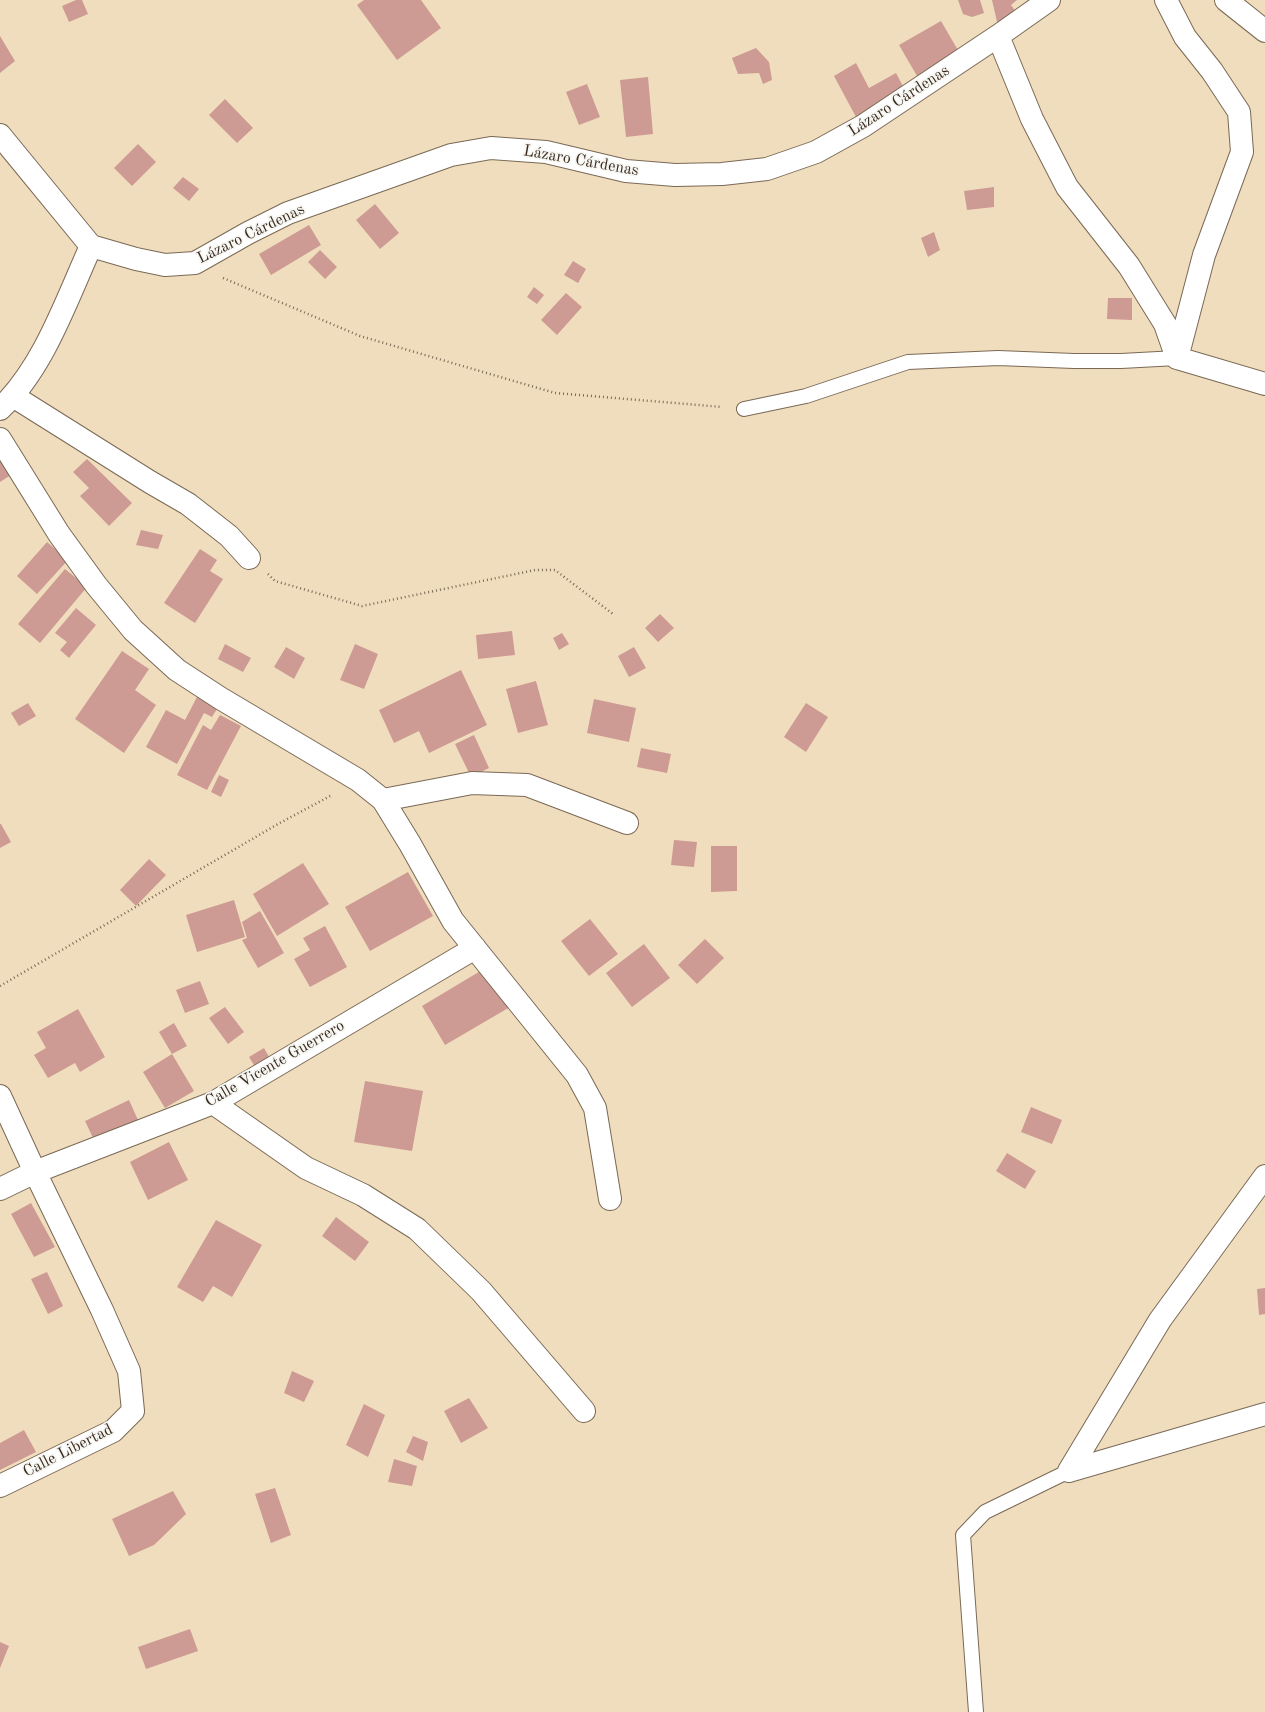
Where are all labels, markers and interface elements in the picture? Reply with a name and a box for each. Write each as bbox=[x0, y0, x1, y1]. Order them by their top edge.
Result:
street label: Lázaro Cárdenas bbox=[845, 61, 953, 141]
street label: Lázaro Cárdenas bbox=[522, 141, 640, 181]
street label: Lázaro Cárdenas bbox=[194, 200, 308, 268]
street label: Calle Vicente Guerrero bbox=[202, 1016, 348, 1112]
street label: Calle Libertad bbox=[20, 1420, 116, 1482]

